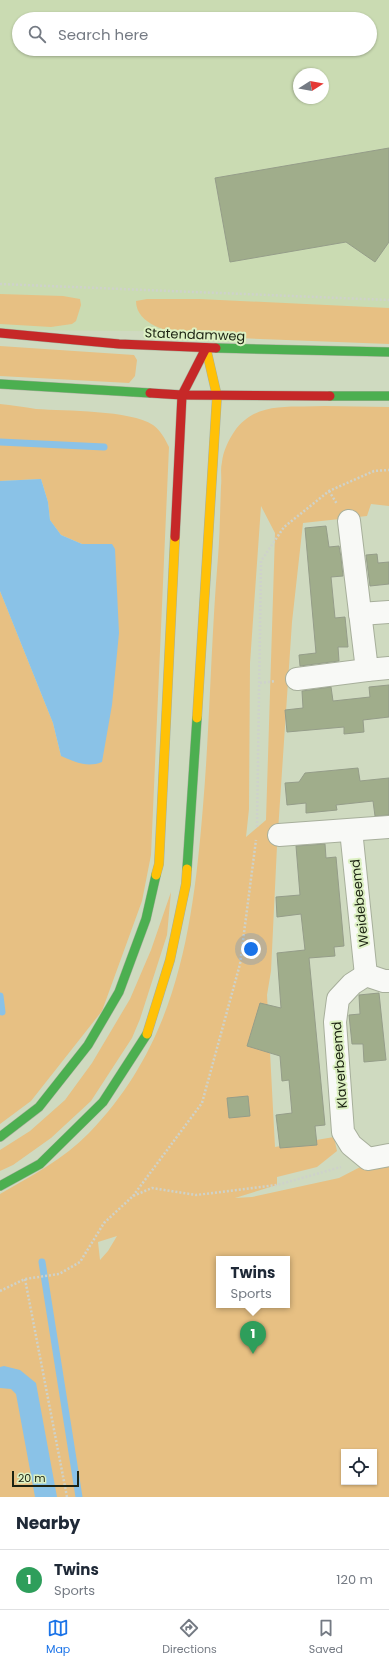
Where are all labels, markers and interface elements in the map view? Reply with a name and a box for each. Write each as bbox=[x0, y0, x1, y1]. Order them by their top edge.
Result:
search box bbox=[12, 12, 377, 56]
icon: search bbox=[26, 23, 48, 45]
text: Search here bbox=[58, 24, 148, 45]
north arrow bbox=[293, 68, 329, 104]
street label: Statendamweg bbox=[144, 323, 246, 346]
street label: Weidebeemd bbox=[345, 858, 374, 948]
your location bbox=[241, 939, 261, 959]
street label: Klaverbeemd bbox=[327, 1021, 352, 1109]
popup bbox=[216, 1256, 290, 1308]
text: Twins bbox=[231, 1262, 275, 1283]
text: Sports bbox=[231, 1284, 272, 1303]
pin: 1 bbox=[240, 1321, 266, 1354]
map controls bbox=[341, 1449, 377, 1485]
button: locate bbox=[341, 1449, 377, 1485]
scale bar bbox=[12, 1469, 79, 1488]
text: 20 m bbox=[18, 1470, 46, 1486]
text: Nearby bbox=[16, 1511, 80, 1535]
text: Twins bbox=[54, 1559, 99, 1580]
text: 1 bbox=[27, 1570, 31, 1589]
text: 120 m bbox=[336, 1570, 373, 1589]
text: Sports bbox=[54, 1581, 95, 1600]
tab: Map bbox=[46, 1617, 70, 1658]
tab: Directions bbox=[162, 1617, 217, 1658]
tab: Saved bbox=[309, 1617, 343, 1658]

